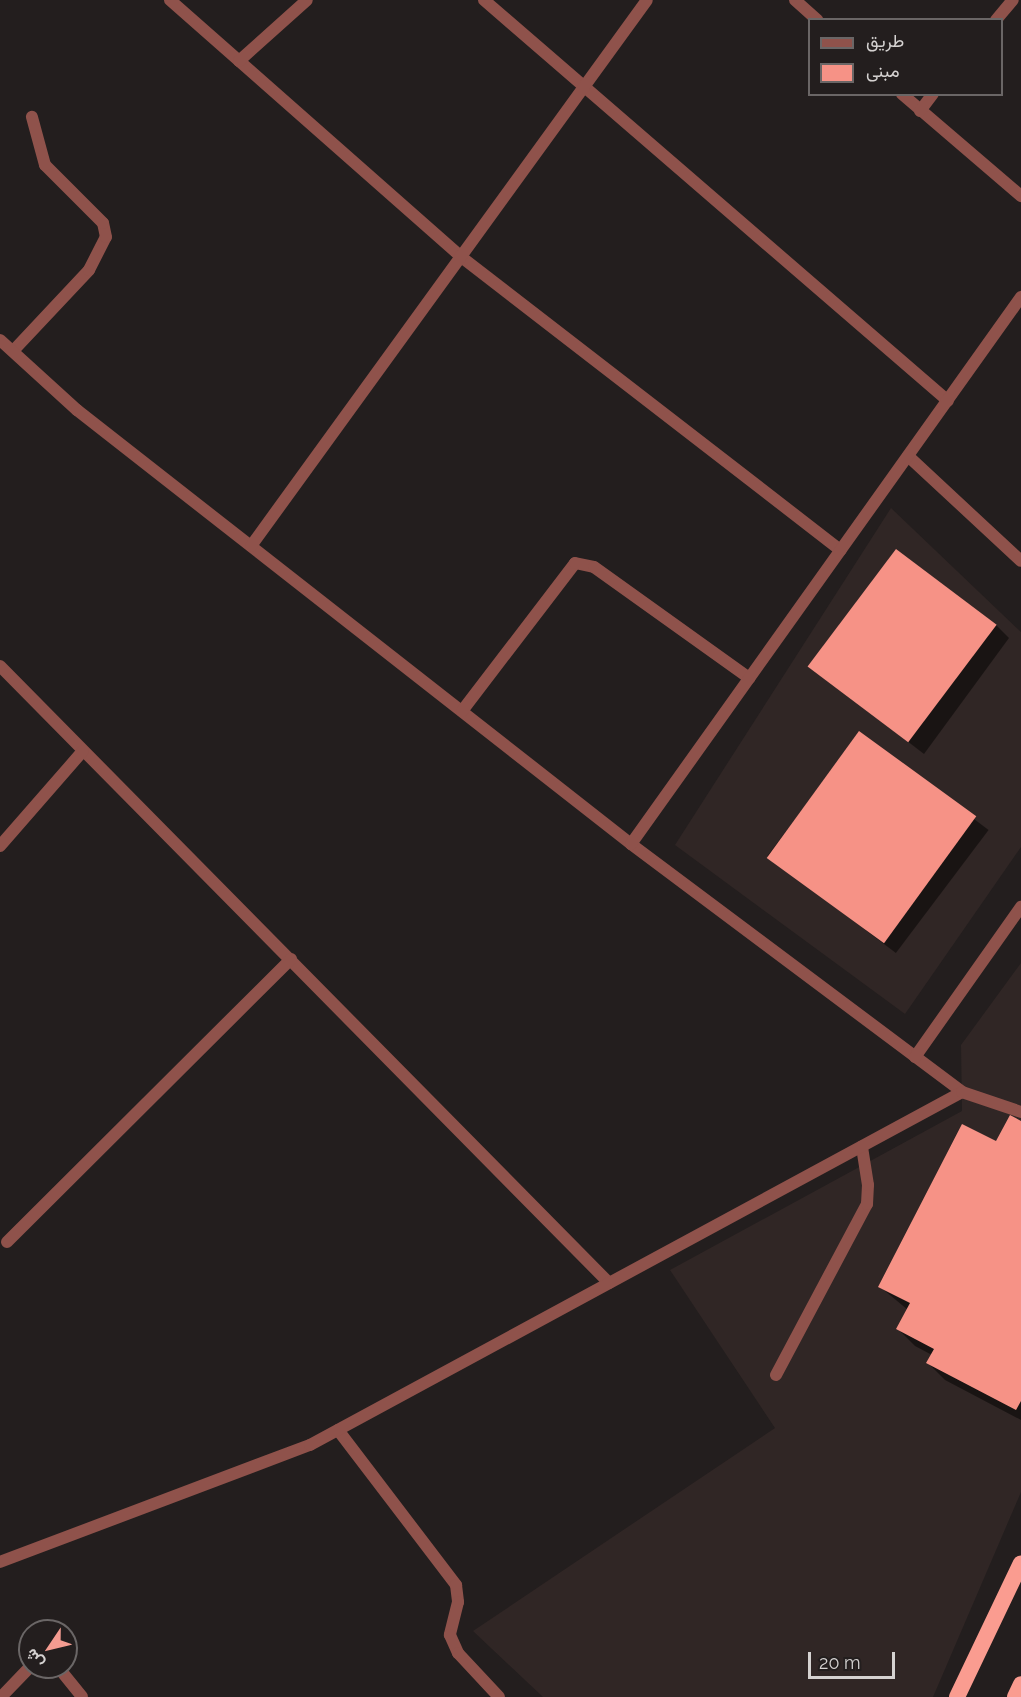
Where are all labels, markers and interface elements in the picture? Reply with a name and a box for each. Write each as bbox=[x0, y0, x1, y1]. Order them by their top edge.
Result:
legend bbox=[808, 18, 1003, 96]
text: طريق bbox=[866, 30, 904, 51]
text: مبنى bbox=[866, 60, 900, 81]
north arrow bbox=[18, 1619, 78, 1679]
scale bar bbox=[811, 1640, 898, 1678]
text: ش bbox=[21, 1645, 48, 1672]
text: 20 m bbox=[819, 1652, 861, 1673]

